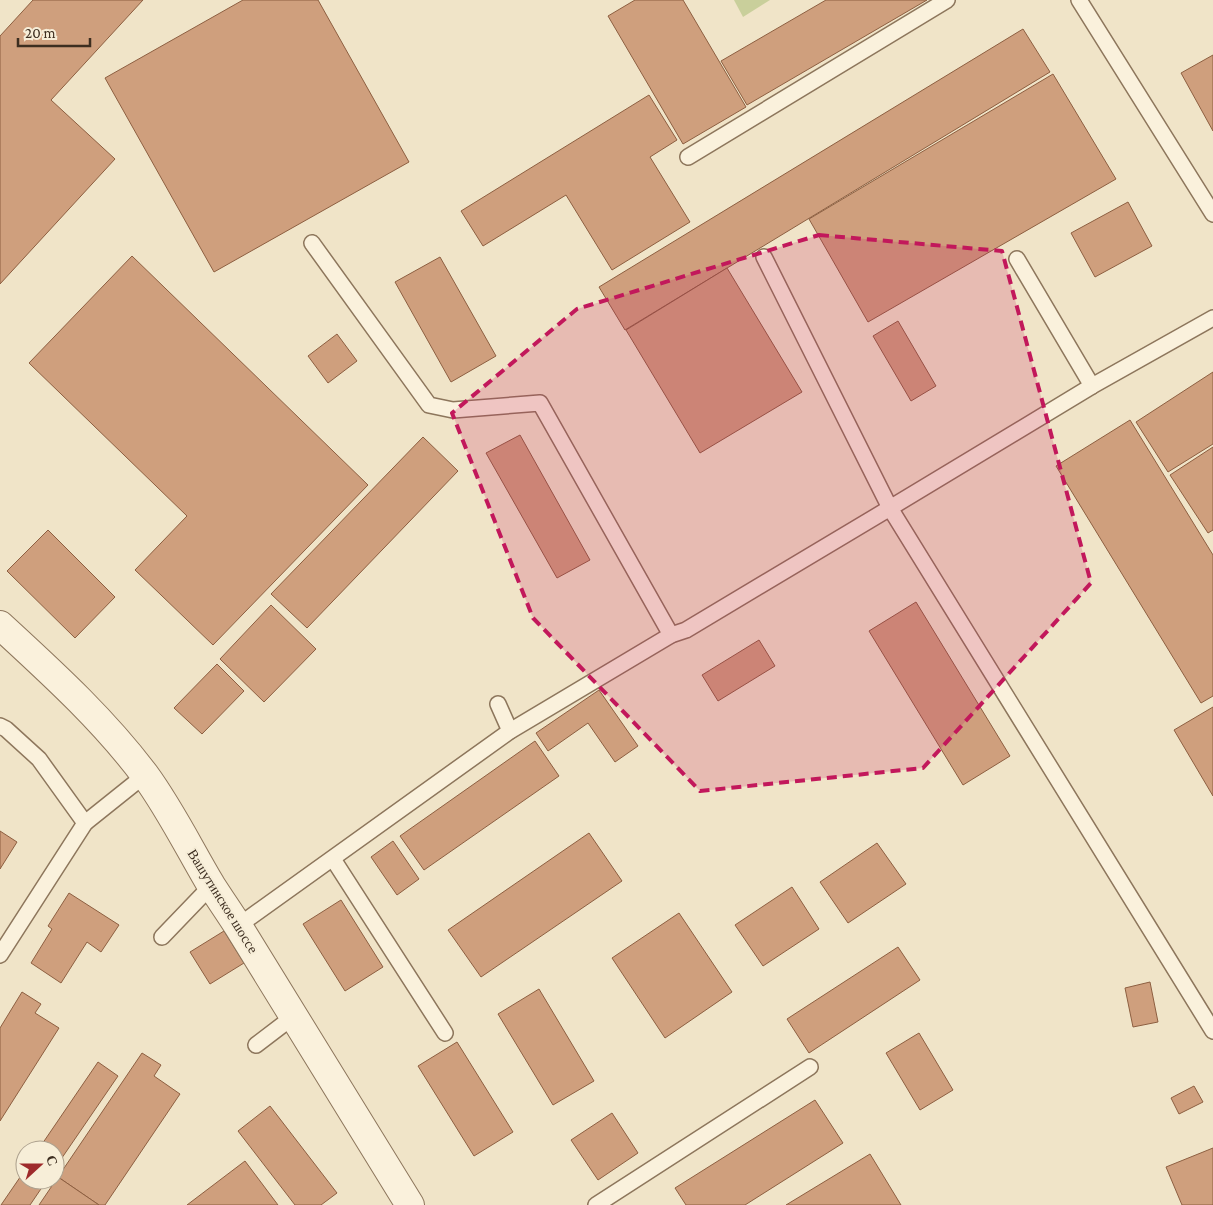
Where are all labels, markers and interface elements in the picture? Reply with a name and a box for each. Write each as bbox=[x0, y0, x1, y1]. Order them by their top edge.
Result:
scale bar bbox=[18, 15, 90, 47]
text: 20 m bbox=[25, 25, 56, 41]
street label: Вашутинское шоссе bbox=[184, 846, 262, 956]
north arrow bbox=[15, 1140, 65, 1190]
text: С bbox=[43, 1153, 61, 1168]

